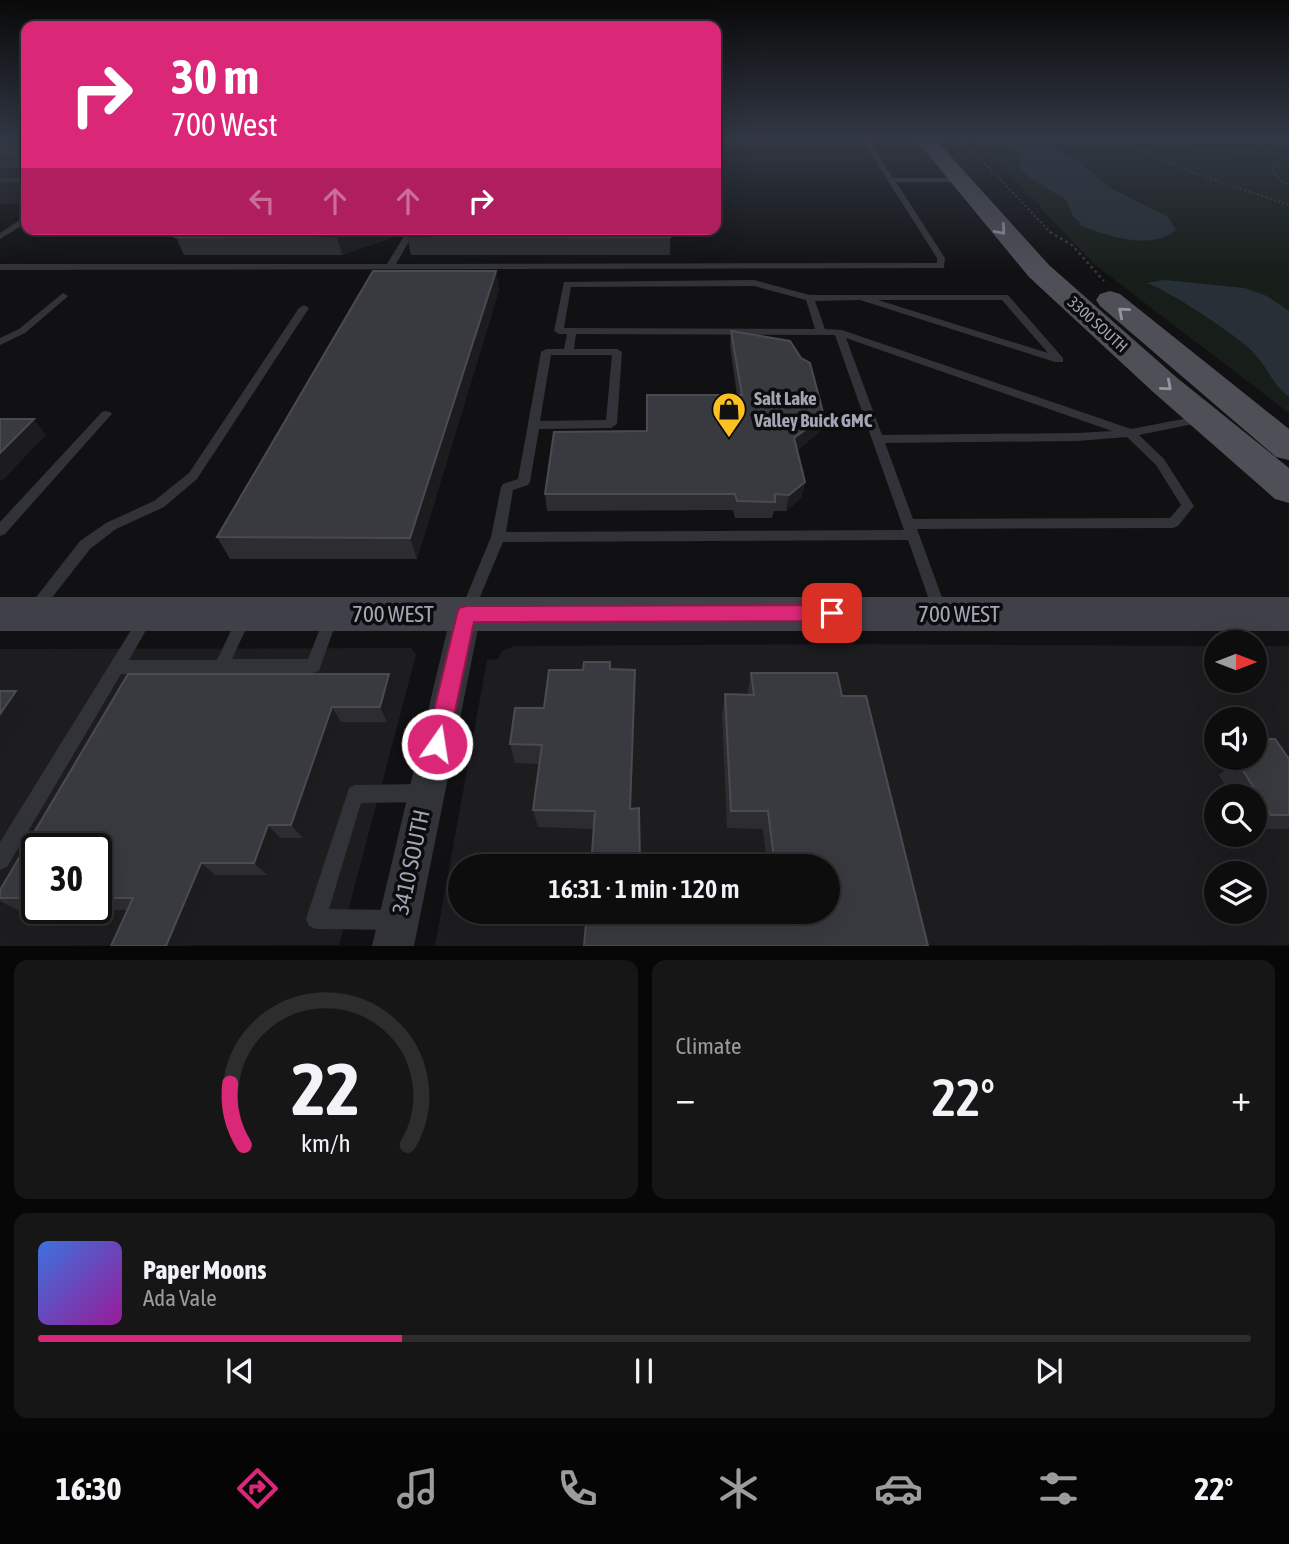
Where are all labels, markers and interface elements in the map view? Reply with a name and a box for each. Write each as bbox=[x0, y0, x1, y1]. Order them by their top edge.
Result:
text: 30 m bbox=[171, 48, 259, 104]
icon: right bbox=[56, 49, 147, 140]
text: 700 West bbox=[171, 106, 278, 143]
icon: left bbox=[243, 182, 281, 220]
icon: ahead bbox=[316, 182, 354, 220]
icon: ahead bbox=[389, 182, 427, 220]
icon: right bbox=[462, 182, 500, 220]
one-way arrow bbox=[993, 222, 1005, 235]
street label: 3300 SOUTH bbox=[1064, 293, 1132, 355]
one-way arrow bbox=[1118, 308, 1131, 320]
one-way arrow bbox=[1158, 378, 1171, 390]
place label: Salt Lake Valley Buick GMC bbox=[753, 387, 873, 431]
shop icon: Salt Lake Valley Buick GMC bbox=[710, 390, 748, 439]
pin bbox=[802, 583, 862, 643]
icon: arrive bbox=[813, 594, 851, 632]
street label: 700 WEST bbox=[352, 601, 434, 627]
street label: 700 WEST bbox=[918, 601, 1000, 627]
north arrow bbox=[1204, 630, 1267, 693]
map controls bbox=[1204, 630, 1267, 924]
position arrow bbox=[400, 707, 474, 781]
button: sound bbox=[1204, 707, 1267, 770]
button: search bbox=[1204, 784, 1267, 847]
street label: 3410 SOUTH bbox=[387, 807, 435, 917]
speed limit sign: 30 bbox=[21, 833, 112, 924]
button: layers bbox=[1204, 861, 1267, 924]
text: 16:31 · 1 min · 120 m bbox=[549, 874, 739, 904]
text: Climate bbox=[676, 1033, 741, 1059]
text: 22 bbox=[292, 1048, 360, 1131]
text: 22° bbox=[932, 1067, 995, 1127]
text: − bbox=[676, 1076, 695, 1119]
text: + bbox=[1231, 1076, 1251, 1119]
text: km/h bbox=[301, 1129, 351, 1157]
text: Paper Moons bbox=[143, 1255, 266, 1285]
text: Ada Vale bbox=[143, 1285, 217, 1311]
icon: previous bbox=[221, 1352, 259, 1390]
icon: pause bbox=[625, 1352, 663, 1390]
icon: next bbox=[1030, 1352, 1068, 1390]
icon: directions bbox=[233, 1464, 282, 1513]
icon: music bbox=[393, 1464, 442, 1513]
icon: phone bbox=[553, 1464, 602, 1513]
icon: climate bbox=[714, 1464, 763, 1513]
icon: car bbox=[874, 1464, 923, 1513]
icon: filters bbox=[1034, 1464, 1083, 1513]
text: 16:30 bbox=[56, 1470, 121, 1507]
text: 22° bbox=[1194, 1470, 1233, 1507]

